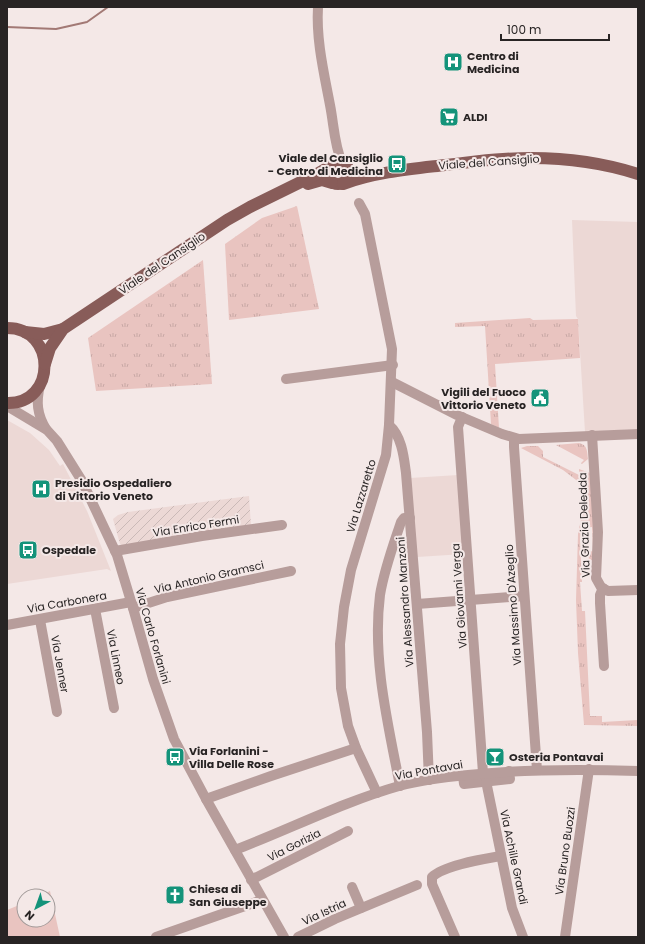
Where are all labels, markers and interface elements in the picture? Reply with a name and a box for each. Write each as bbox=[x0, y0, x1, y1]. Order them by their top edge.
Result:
scale bar bbox=[501, 16, 609, 42]
text: 100 m bbox=[507, 21, 541, 38]
place label: Centro di Medicina bbox=[467, 48, 519, 77]
hospital icon: Centro di Medicina bbox=[442, 51, 464, 73]
supermarket icon: ALDI bbox=[438, 106, 460, 128]
place label: ALDI bbox=[463, 109, 488, 125]
place label: Viale del Cansiglio - Centro di Medicina bbox=[268, 150, 383, 179]
street label: Viale del Cansiglio bbox=[438, 150, 540, 174]
bus stop icon: Viale del Cansiglio - Centro di Medicina bbox=[386, 153, 408, 175]
street label: Viale del Cansiglio bbox=[116, 228, 208, 298]
place label: Vigili del Fuoco Vittorio Veneto bbox=[441, 384, 526, 413]
public building icon: Vigili del Fuoco Vittorio Veneto bbox=[529, 387, 551, 409]
street label: Via Lazzaretto bbox=[342, 457, 380, 535]
street label: Via Grazia Deledda bbox=[574, 472, 594, 578]
place label: Presidio Ospedaliero di Vittorio Veneto bbox=[55, 475, 172, 504]
hospital icon: Presidio Ospedaliero di Vittorio Veneto bbox=[30, 478, 52, 500]
street label: Via Enrico Fermi bbox=[152, 511, 241, 541]
street label: Via Alessandro Manzoni bbox=[392, 536, 418, 668]
bus stop icon: Ospedale bbox=[17, 539, 39, 561]
place label: Ospedale bbox=[42, 542, 96, 558]
street label: Via Giovanni Verga bbox=[447, 543, 471, 649]
street label: Via Massimo D'Azeglio bbox=[501, 544, 525, 666]
street label: Via Antonio Gramsci bbox=[152, 557, 266, 597]
street label: Via Carlo Forlanini bbox=[132, 586, 174, 686]
street label: Via Carbonera bbox=[26, 587, 108, 617]
street label: Via Linneo bbox=[103, 628, 129, 686]
street label: Via Jenner bbox=[47, 634, 73, 694]
place label: Via Forlanini - Villa Delle Rose bbox=[189, 743, 274, 772]
bus stop icon: Via Forlanini - Villa Delle Rose bbox=[164, 746, 186, 768]
bar icon: Osteria Pontavai bbox=[484, 746, 506, 768]
place label: Osteria Pontavai bbox=[509, 749, 604, 765]
street label: Via Pontavai bbox=[394, 756, 465, 784]
street label: Via Bruno Buozzi bbox=[551, 806, 579, 896]
street label: Via Achille Grandi bbox=[496, 808, 532, 906]
street label: Via Gorizia bbox=[264, 825, 324, 865]
place label: Chiesa di San Giuseppe bbox=[189, 881, 267, 910]
church icon: Chiesa di San Giuseppe bbox=[164, 884, 186, 906]
north arrow bbox=[16, 888, 56, 928]
street label: Via Istria bbox=[299, 895, 349, 929]
text: N bbox=[21, 907, 38, 924]

